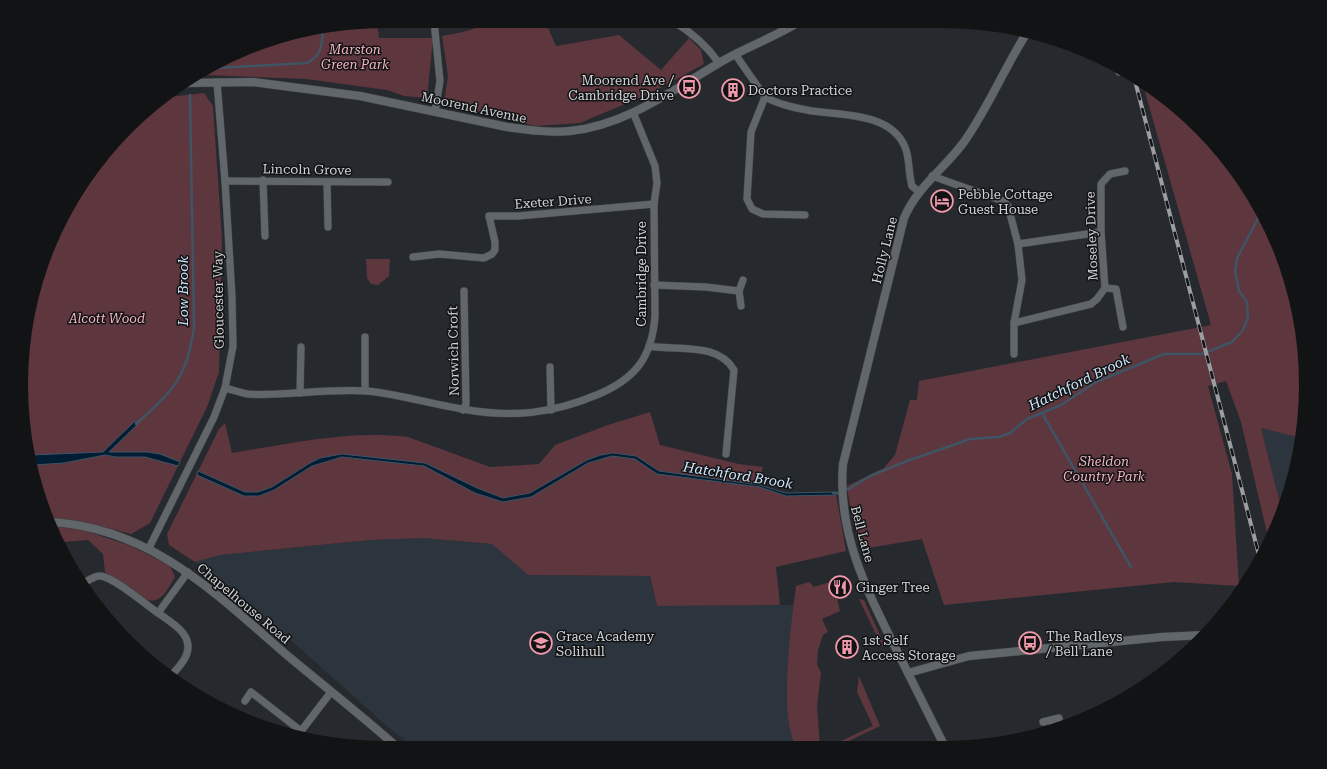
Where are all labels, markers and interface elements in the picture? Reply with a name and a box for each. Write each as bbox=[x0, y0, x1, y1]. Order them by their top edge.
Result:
park label: Marston Green Park bbox=[321, 42, 390, 72]
place label: Moorend Ave / Cambridge Drive bbox=[568, 73, 675, 103]
bus stop icon: Moorend Ave / Cambridge Drive bbox=[676, 74, 702, 100]
building icon: Doctors Practice bbox=[720, 77, 746, 103]
place label: Doctors Practice bbox=[748, 83, 852, 98]
street label: Moorend Avenue bbox=[420, 89, 528, 126]
street label: Lincoln Grove bbox=[262, 161, 352, 178]
place label: Pebble Cottage Guest House bbox=[958, 187, 1053, 217]
hotel icon: Pebble Cottage Guest House bbox=[929, 188, 955, 214]
street label: Exeter Drive bbox=[514, 191, 592, 212]
street label: Moseley Drive bbox=[1082, 191, 1101, 281]
street label: Holly Lane bbox=[869, 215, 900, 285]
street label: Cambridge Drive bbox=[634, 221, 649, 327]
street label: Gloucester Way bbox=[210, 250, 227, 349]
water label: Low Brook bbox=[175, 256, 191, 327]
street label: Norwich Croft bbox=[445, 306, 462, 396]
park label: Alcott Wood bbox=[68, 311, 145, 326]
water label: Hatchford Brook bbox=[1025, 350, 1133, 414]
park label: Sheldon Country Park bbox=[1063, 454, 1146, 484]
water label: Hatchford Brook bbox=[681, 458, 794, 492]
street label: Bell Lane bbox=[848, 504, 877, 564]
street label: Chapelhouse Road bbox=[194, 560, 294, 647]
restaurant icon: Ginger Tree bbox=[827, 574, 853, 600]
place label: Ginger Tree bbox=[856, 580, 930, 595]
place label: Grace Academy Solihull bbox=[556, 629, 654, 659]
place label: The Radleys / Bell Lane bbox=[1045, 629, 1122, 659]
school or university icon: Grace Academy Solihull bbox=[528, 630, 554, 656]
bus stop icon: The Radleys / Bell Lane bbox=[1017, 630, 1043, 656]
place label: 1st Self Access Storage bbox=[862, 633, 956, 663]
building icon: 1st Self Access Storage bbox=[834, 634, 860, 660]

